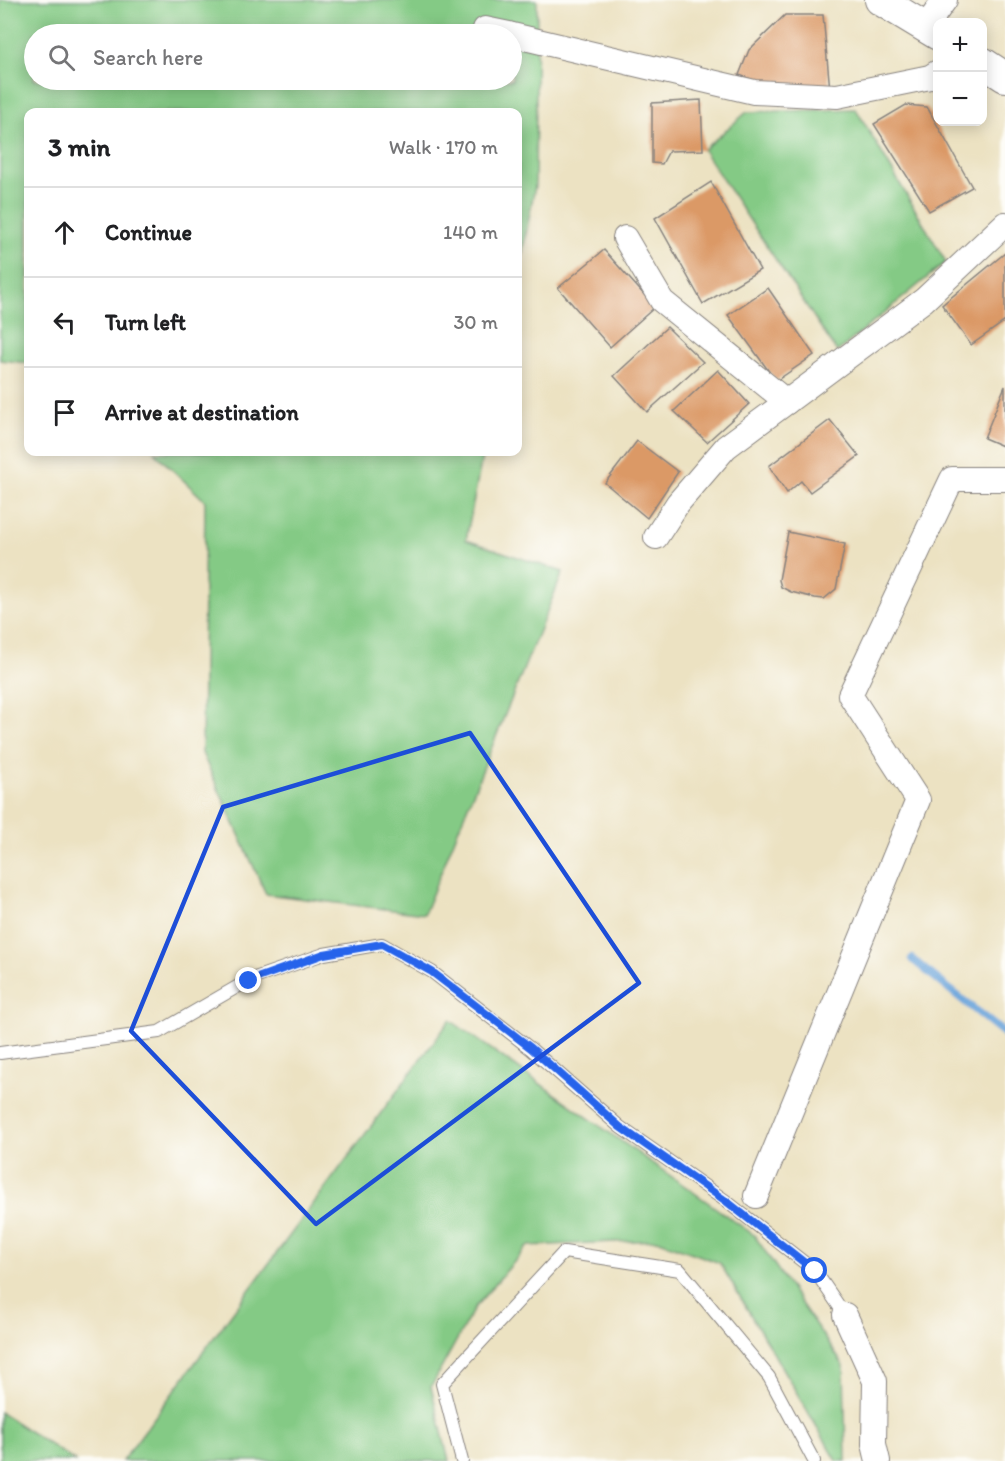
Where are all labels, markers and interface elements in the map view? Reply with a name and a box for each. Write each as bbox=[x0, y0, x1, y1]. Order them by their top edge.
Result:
map controls bbox=[933, 18, 987, 126]
button: + bbox=[933, 18, 987, 72]
search box bbox=[24, 24, 522, 90]
icon: search bbox=[45, 41, 78, 74]
text: Search here bbox=[93, 44, 203, 71]
button: − bbox=[933, 72, 987, 126]
text: 3 min bbox=[48, 131, 110, 163]
text: Walk · 170 m bbox=[389, 135, 498, 159]
icon: ahead bbox=[48, 216, 81, 249]
text: Continue bbox=[105, 219, 192, 246]
text: 140 m bbox=[443, 220, 498, 244]
icon: left bbox=[48, 306, 81, 339]
text: Turn left bbox=[105, 309, 186, 336]
text: 30 m bbox=[453, 310, 498, 334]
icon: arrive bbox=[48, 396, 81, 429]
text: Arrive at destination bbox=[105, 399, 299, 426]
route end bbox=[235, 967, 261, 993]
route start bbox=[801, 1257, 827, 1283]

